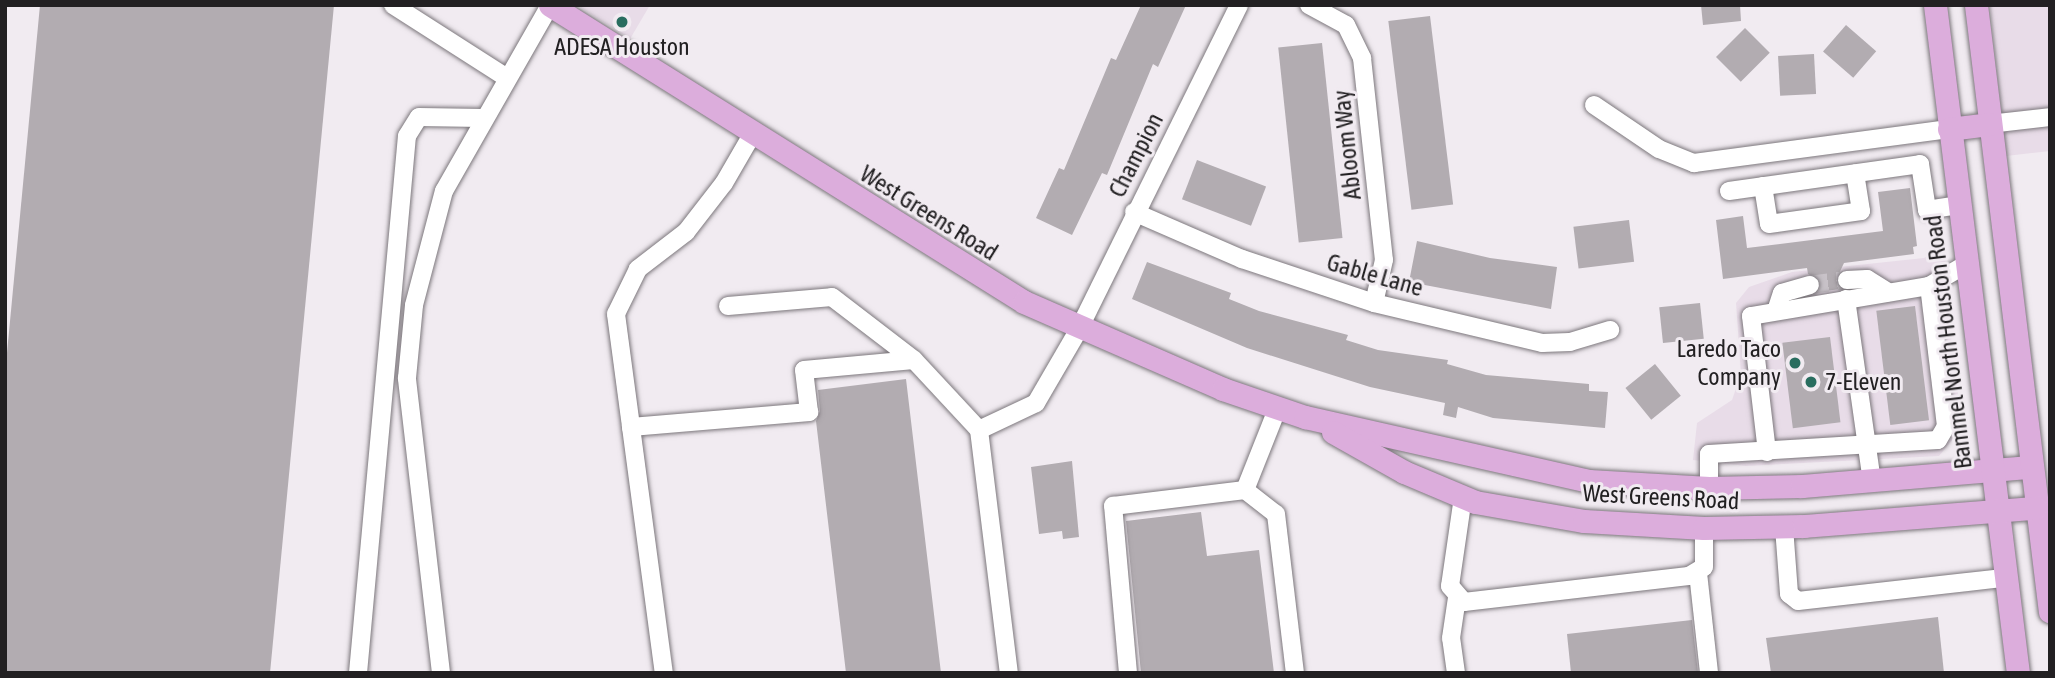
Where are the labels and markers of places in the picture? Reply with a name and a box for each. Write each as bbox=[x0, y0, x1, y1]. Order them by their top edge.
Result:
marker: ADESA Houston bbox=[614, 14, 630, 30]
place label: ADESA Houston bbox=[554, 33, 690, 61]
place label: Laredo Taco Company bbox=[1677, 335, 1781, 391]
marker: Laredo Taco Company bbox=[1787, 355, 1803, 371]
place label: 7-Eleven bbox=[1825, 368, 1901, 396]
marker: 7-Eleven bbox=[1803, 374, 1819, 390]

